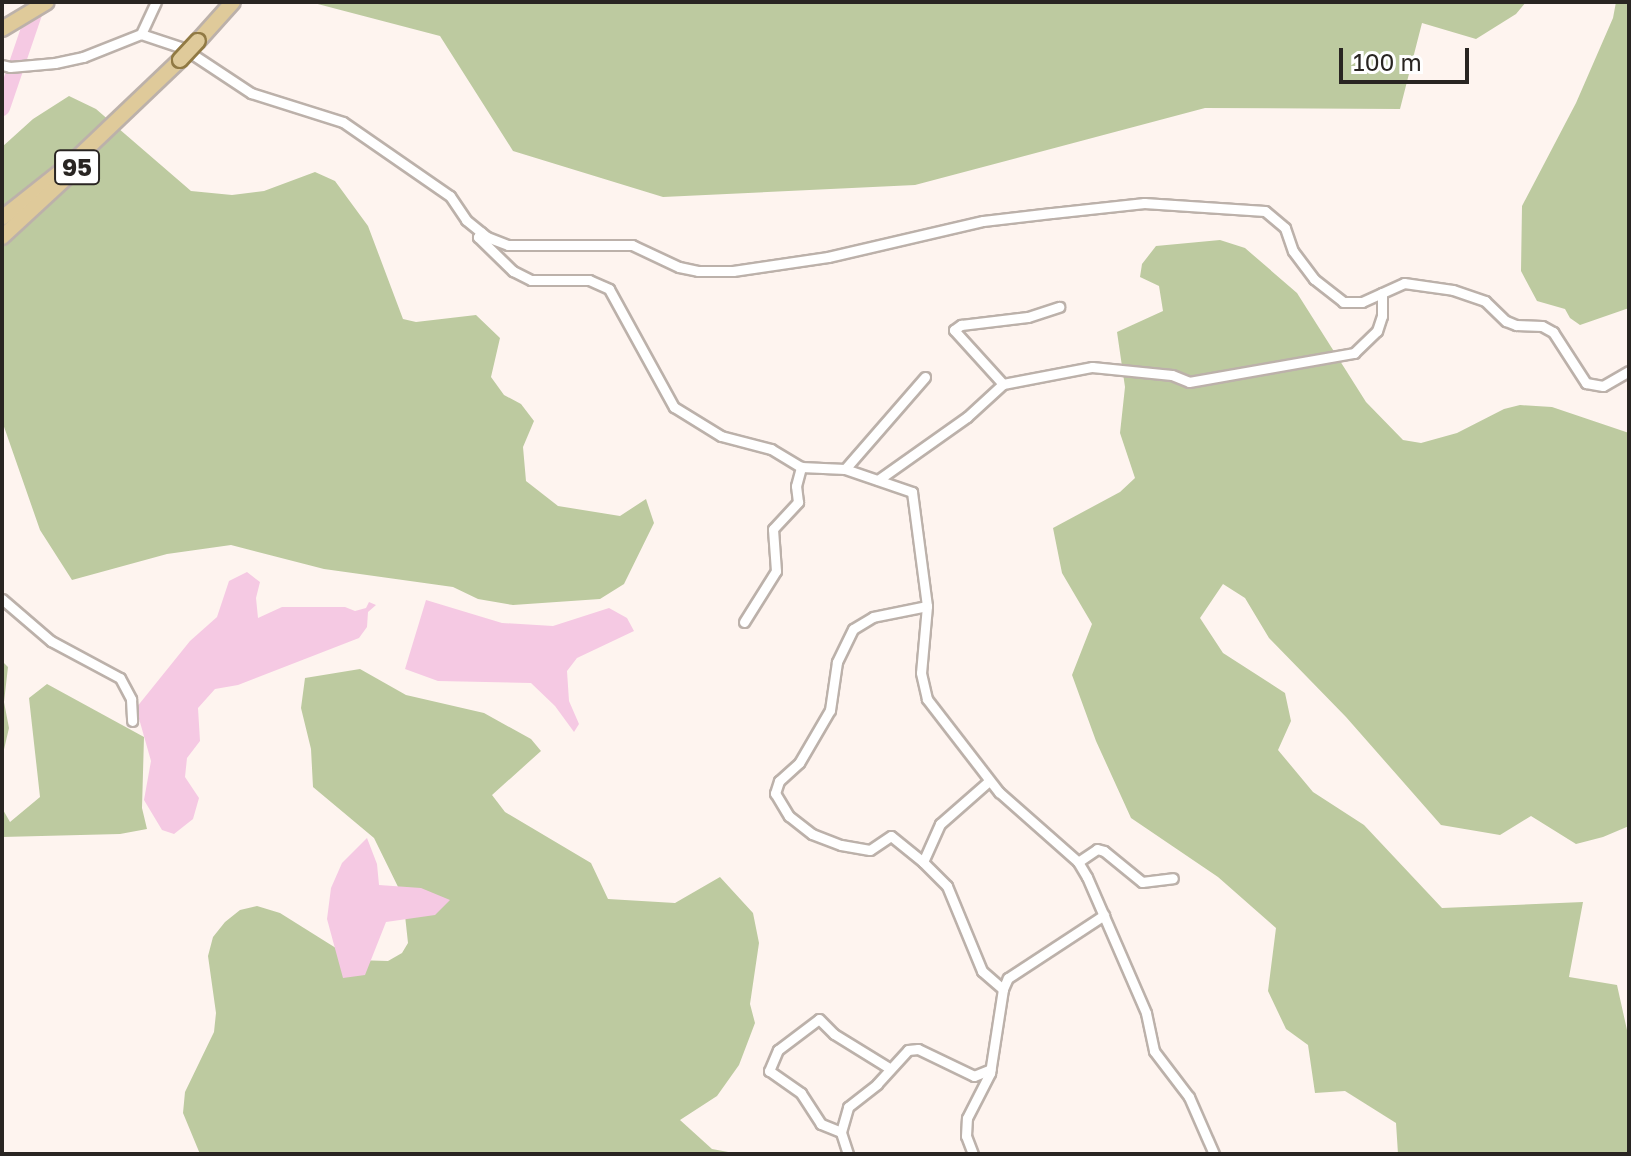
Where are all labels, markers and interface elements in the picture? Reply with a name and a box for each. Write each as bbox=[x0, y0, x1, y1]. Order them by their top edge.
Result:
scale bar bbox=[1343, 32, 1473, 82]
text: 100 m bbox=[1353, 47, 1422, 76]
road number: 95 bbox=[53, 147, 101, 187]

